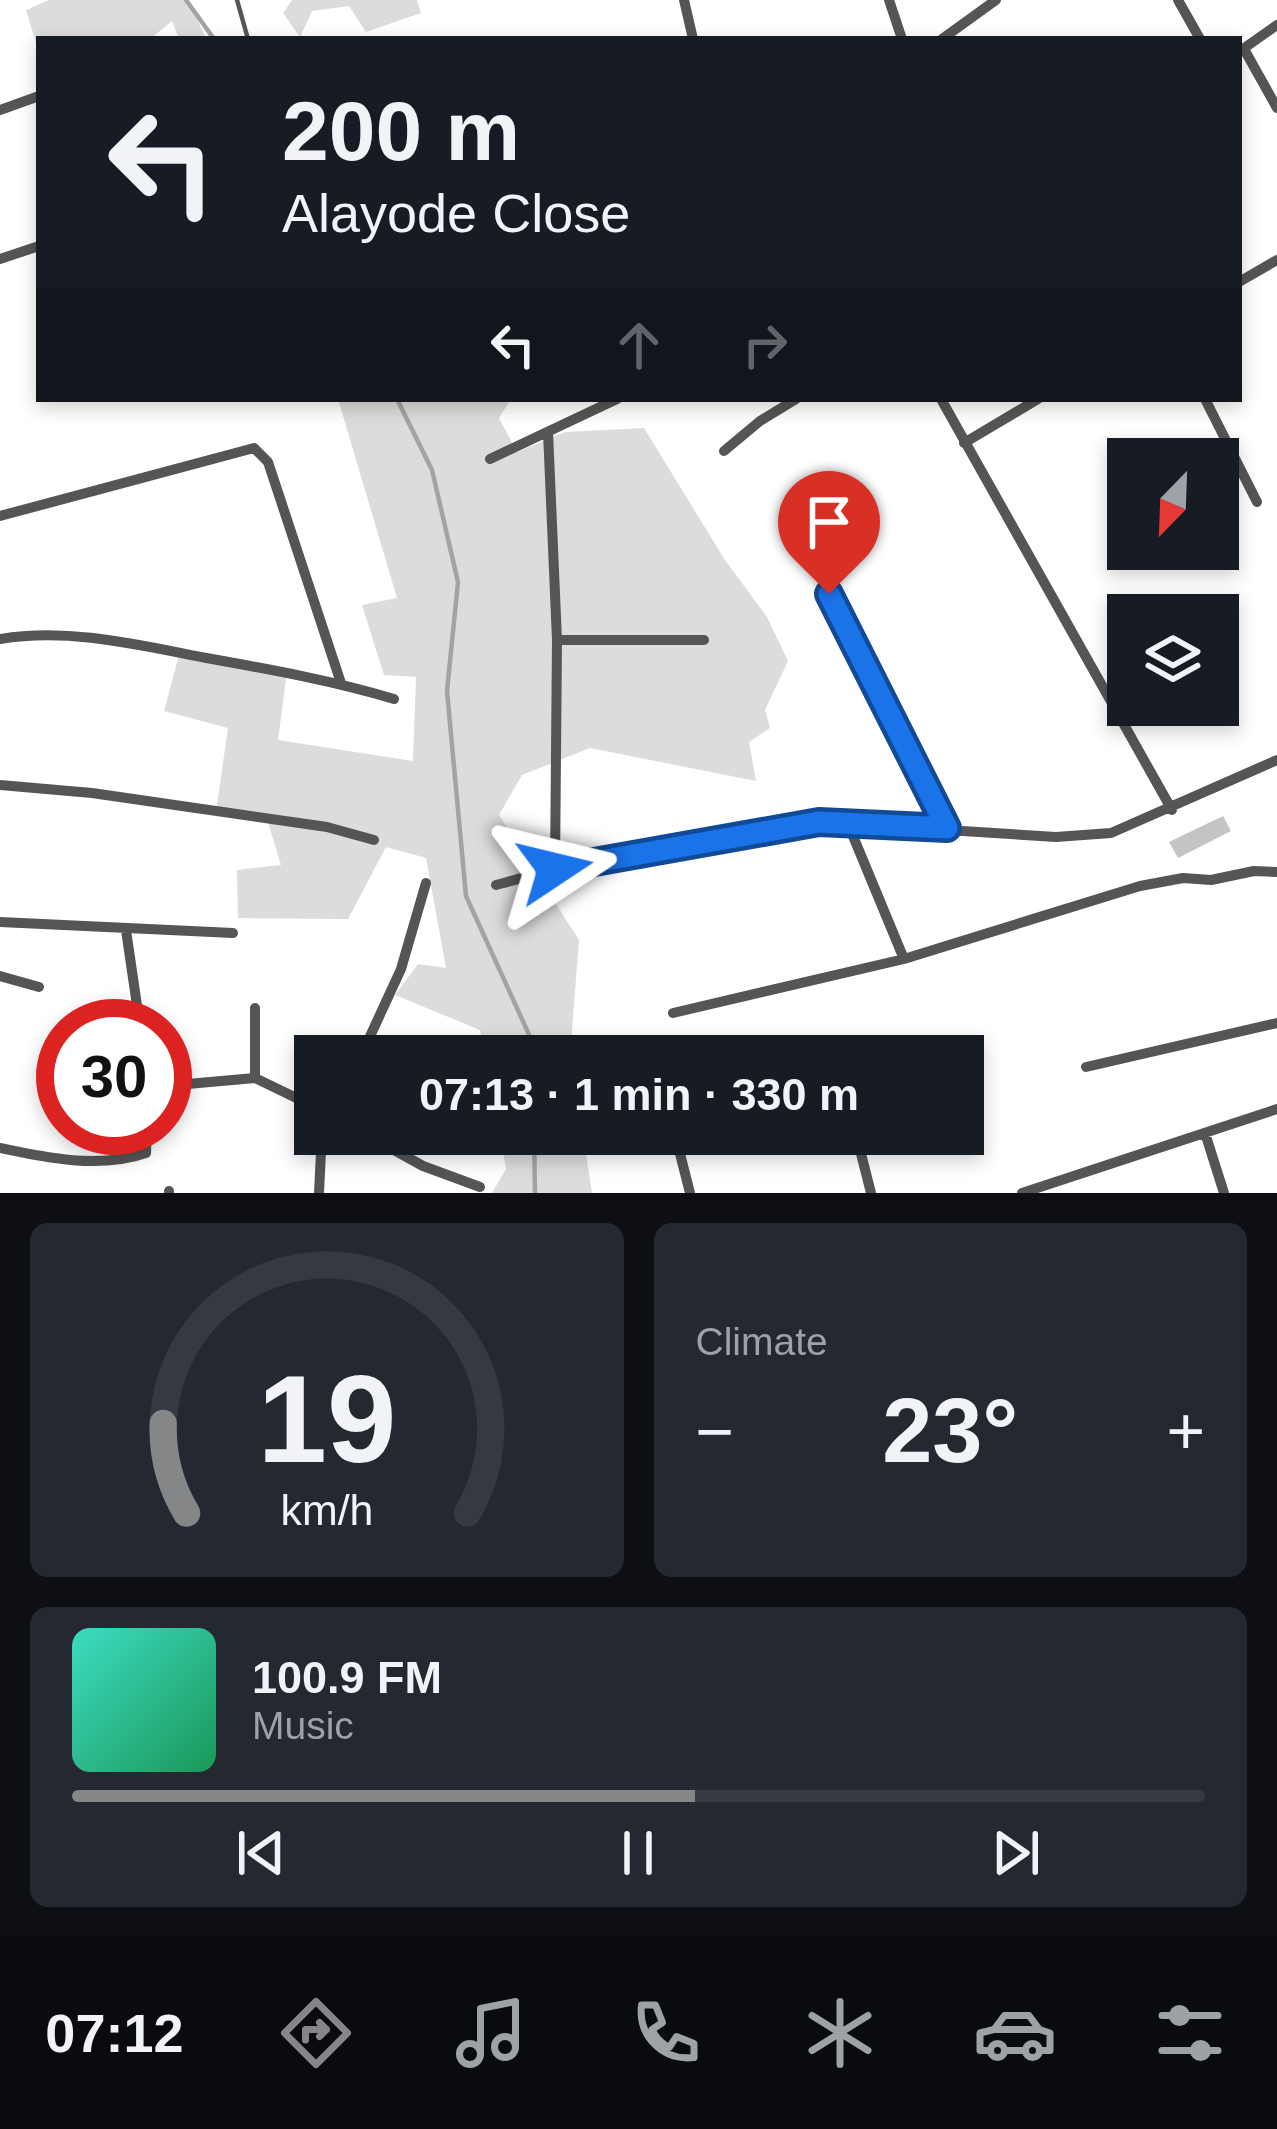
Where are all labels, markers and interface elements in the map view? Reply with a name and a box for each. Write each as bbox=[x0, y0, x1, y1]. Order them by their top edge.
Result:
icon: left bbox=[84, 84, 240, 240]
text: 200 m bbox=[282, 84, 520, 178]
text: Alayode Close bbox=[282, 183, 630, 243]
icon: left bbox=[480, 312, 546, 378]
icon: ahead bbox=[606, 312, 672, 378]
icon: right bbox=[732, 312, 798, 378]
north arrow bbox=[1107, 438, 1239, 570]
map controls bbox=[1107, 438, 1239, 726]
pin bbox=[778, 471, 880, 594]
icon: arrive bbox=[796, 489, 862, 555]
button: layers bbox=[1107, 594, 1239, 726]
position arrow bbox=[492, 806, 618, 932]
speed limit sign: 30 bbox=[36, 999, 192, 1155]
text: 07:13 · 1 min · 330 m bbox=[419, 1069, 859, 1120]
text: Climate bbox=[696, 1320, 828, 1363]
text: 19 bbox=[257, 1349, 396, 1488]
text: 23° bbox=[882, 1381, 1018, 1481]
text: − bbox=[696, 1394, 734, 1468]
text: + bbox=[1166, 1394, 1205, 1468]
text: km/h bbox=[280, 1486, 373, 1534]
text: 100.9 FM bbox=[252, 1652, 442, 1703]
text: Music bbox=[252, 1704, 354, 1747]
icon: previous bbox=[228, 1820, 294, 1886]
icon: pause bbox=[605, 1820, 671, 1886]
icon: next bbox=[983, 1820, 1049, 1886]
icon: directions bbox=[274, 1991, 358, 2075]
icon: music bbox=[449, 1991, 533, 2075]
icon: phone bbox=[624, 1991, 708, 2075]
icon: climate bbox=[798, 1991, 882, 2075]
icon: car bbox=[973, 1991, 1057, 2075]
icon: filters bbox=[1148, 1991, 1232, 2075]
text: 07:12 bbox=[45, 2003, 183, 2063]

